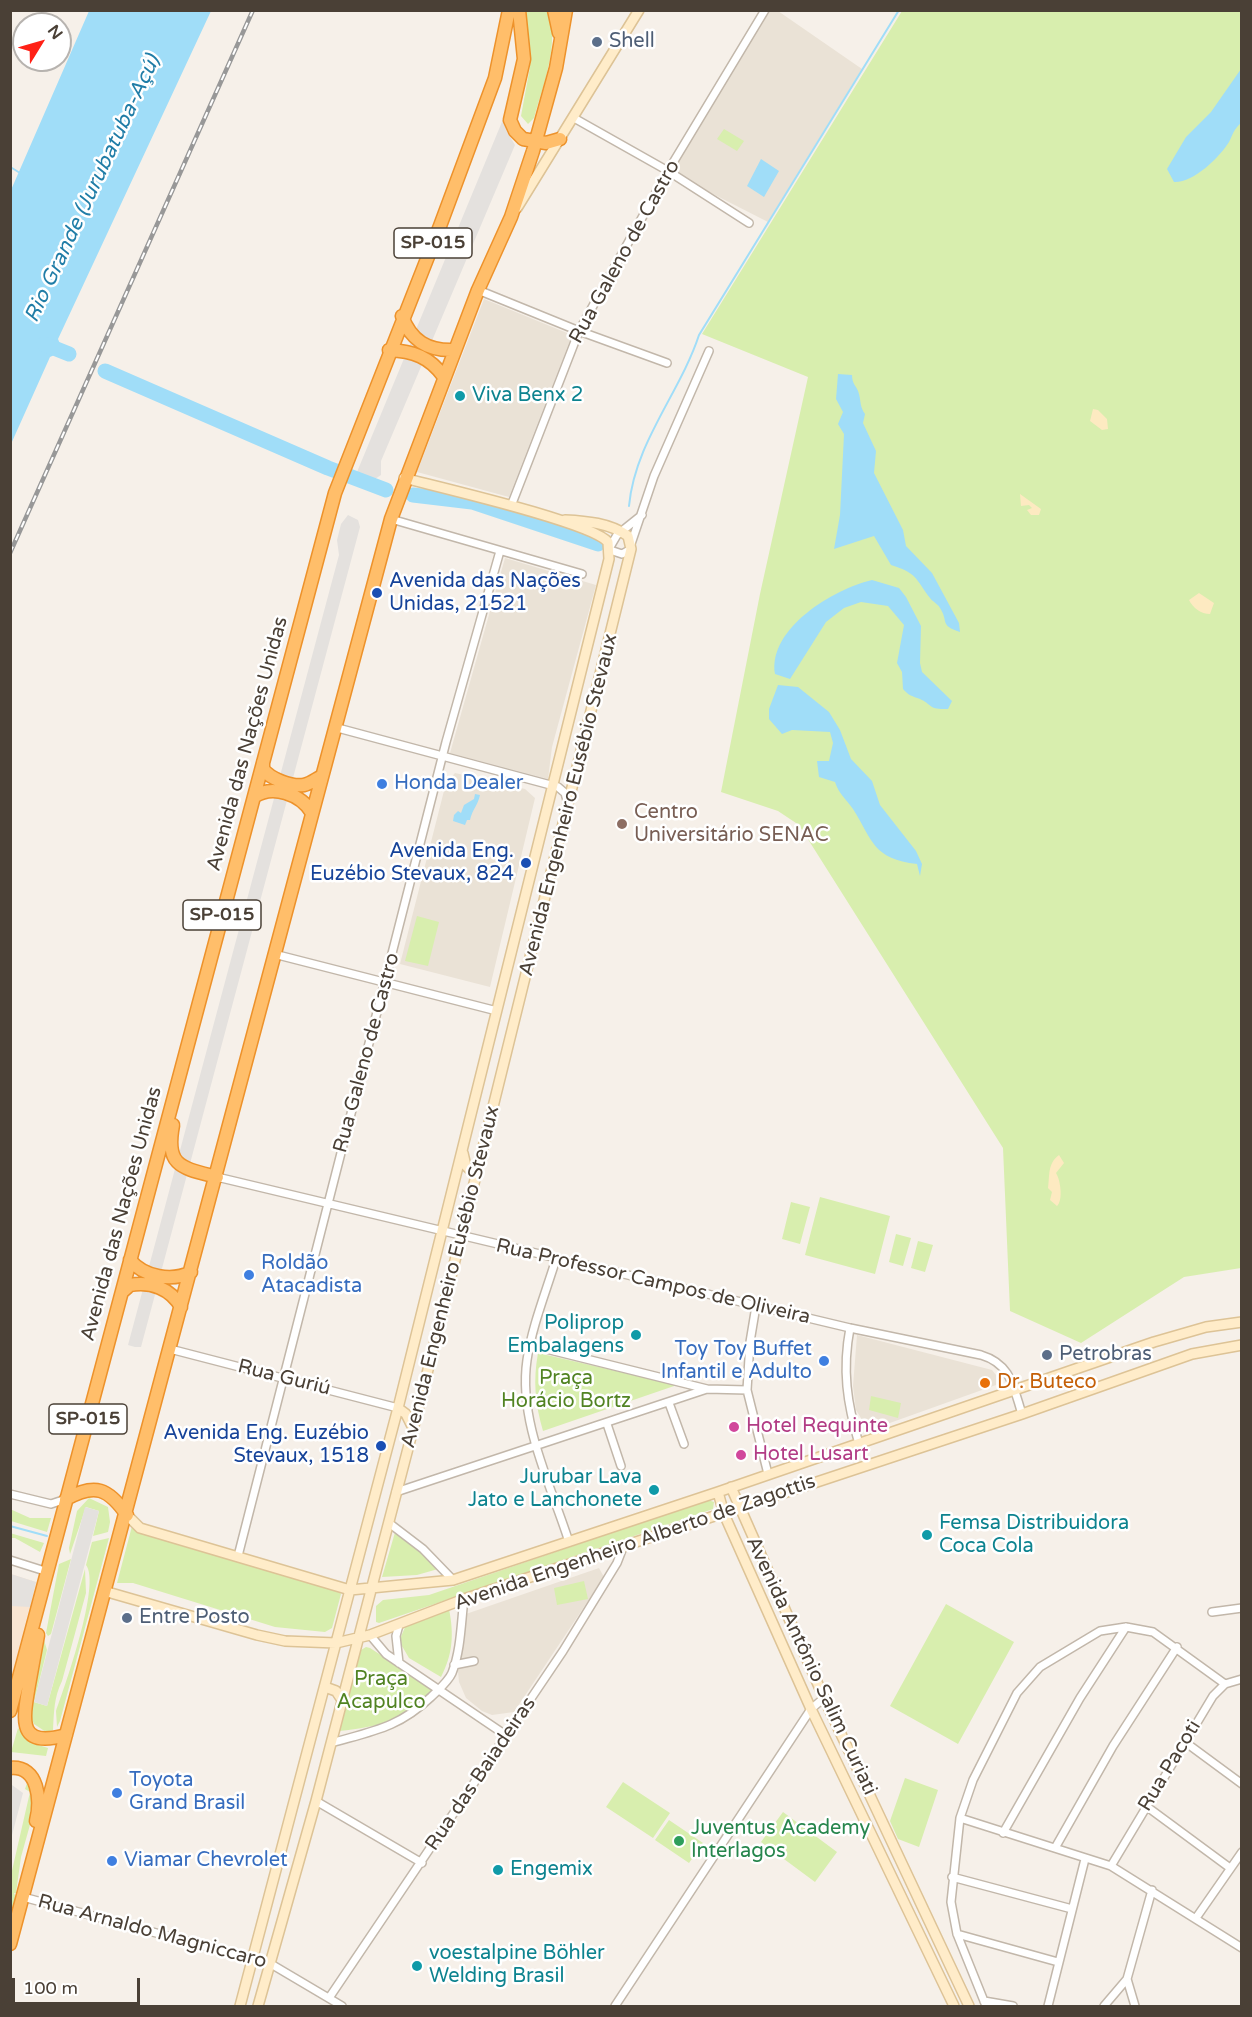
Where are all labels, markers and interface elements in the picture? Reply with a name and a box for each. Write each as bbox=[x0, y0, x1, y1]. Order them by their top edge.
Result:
north arrow bbox=[12, 12, 72, 72]
text: N bbox=[43, 21, 67, 44]
place label: Shell bbox=[609, 30, 655, 54]
marker: Shell bbox=[590, 35, 604, 49]
water label: Rio Grande (Jurubatuba-Açú) bbox=[20, 51, 166, 327]
street label: Rua Galeno de Castro bbox=[565, 156, 685, 348]
road number: SP-015 bbox=[394, 228, 472, 258]
place label: Viva Benx 2 bbox=[472, 384, 583, 408]
marker: Viva Benx 2 bbox=[453, 389, 467, 403]
place label: Avenida das Nações Unidas, 21521 bbox=[389, 570, 581, 617]
marker: Avenida das Nações Unidas, 21521 bbox=[370, 586, 384, 600]
street label: Avenida das Nações Unidas bbox=[202, 614, 294, 874]
street label: Avenida Engenheiro Eusébio Stevaux bbox=[515, 631, 623, 979]
place label: Honda Dealer bbox=[394, 772, 523, 796]
marker: Honda Dealer bbox=[375, 777, 389, 791]
place label: Centro Universitário SENAC bbox=[634, 801, 829, 848]
marker: Centro Universitário SENAC bbox=[615, 817, 629, 831]
place label: Avenida Eng. Euzébio Stevaux, 824 bbox=[310, 840, 514, 887]
marker: Avenida Eng. Euzébio Stevaux, 824 bbox=[519, 856, 533, 870]
road number: SP-015 bbox=[183, 900, 261, 930]
street label: Rua Galeno de Castro bbox=[329, 950, 405, 1156]
street label: Avenida das Nações Unidas bbox=[76, 1084, 168, 1344]
street label: Avenida Engenheiro Eusébio Stevaux bbox=[397, 1103, 505, 1451]
street label: Rua Professor Campos de Oliveira bbox=[493, 1234, 813, 1330]
place label: Roldão Atacadista bbox=[261, 1252, 362, 1299]
marker: Roldão Atacadista bbox=[242, 1268, 256, 1282]
place label: Poliprop Embalagens bbox=[507, 1312, 624, 1359]
marker: Poliprop Embalagens bbox=[629, 1328, 643, 1342]
place label: Toy Toy Buffet Infantil e Adulto bbox=[661, 1338, 812, 1385]
place label: Petrobras bbox=[1059, 1343, 1152, 1367]
marker: Petrobras bbox=[1040, 1348, 1054, 1362]
marker: Toy Toy Buffet Infantil e Adulto bbox=[817, 1354, 831, 1368]
street label: Rua Guriú bbox=[235, 1355, 333, 1401]
park label: Praça Horácio Bortz bbox=[501, 1367, 631, 1414]
place label: Dr. Buteco bbox=[997, 1371, 1097, 1395]
marker: Dr. Buteco bbox=[978, 1376, 992, 1390]
road number: SP-015 bbox=[49, 1404, 127, 1434]
place label: Hotel Requinte bbox=[746, 1415, 888, 1439]
marker: Hotel Requinte bbox=[727, 1420, 741, 1434]
place label: Avenida Eng. Euzébio Stevaux, 1518 bbox=[163, 1422, 369, 1469]
marker: Avenida Eng. Euzébio Stevaux, 1518 bbox=[374, 1439, 388, 1453]
place label: Hotel Lusart bbox=[753, 1443, 869, 1467]
marker: Hotel Lusart bbox=[734, 1448, 748, 1462]
place label: Jurubar Lava Jato e Lanchonete bbox=[468, 1466, 642, 1513]
street label: Avenida Engenheiro Alberto de Zagottis bbox=[451, 1470, 819, 1616]
marker: Jurubar Lava Jato e Lanchonete bbox=[647, 1483, 661, 1497]
place label: Femsa Distribuidora Coca Cola bbox=[939, 1512, 1129, 1559]
marker: Femsa Distribuidora Coca Cola bbox=[920, 1528, 934, 1542]
street label: Avenida Antônio Salim Curiati bbox=[740, 1533, 882, 1799]
place label: Entre Posto bbox=[139, 1606, 250, 1630]
marker: Entre Posto bbox=[120, 1611, 134, 1625]
park label: Praça Acapulco bbox=[336, 1668, 426, 1715]
street label: Rua das Baiadeiras bbox=[421, 1693, 541, 1855]
street label: Rua Pacoti bbox=[1133, 1716, 1207, 1816]
place label: Toyota Grand Brasil bbox=[129, 1769, 245, 1816]
marker: Toyota Grand Brasil bbox=[110, 1786, 124, 1800]
place label: Juventus Academy Interlagos bbox=[691, 1817, 870, 1864]
marker: Juventus Academy Interlagos bbox=[672, 1834, 686, 1848]
place label: Viamar Chevrolet bbox=[124, 1849, 288, 1873]
marker: Viamar Chevrolet bbox=[105, 1854, 119, 1868]
place label: Engemix bbox=[510, 1858, 593, 1882]
marker: Engemix bbox=[491, 1863, 505, 1877]
street label: Rua Arnaldo Magniccaro bbox=[35, 1890, 269, 1974]
place label: voestalpine Böhler Welding Brasil bbox=[429, 1942, 605, 1989]
marker: voestalpine Böhler Welding Brasil bbox=[410, 1959, 424, 1973]
scale bar bbox=[15, 1966, 142, 2004]
text: 100 m bbox=[23, 1977, 78, 1999]

